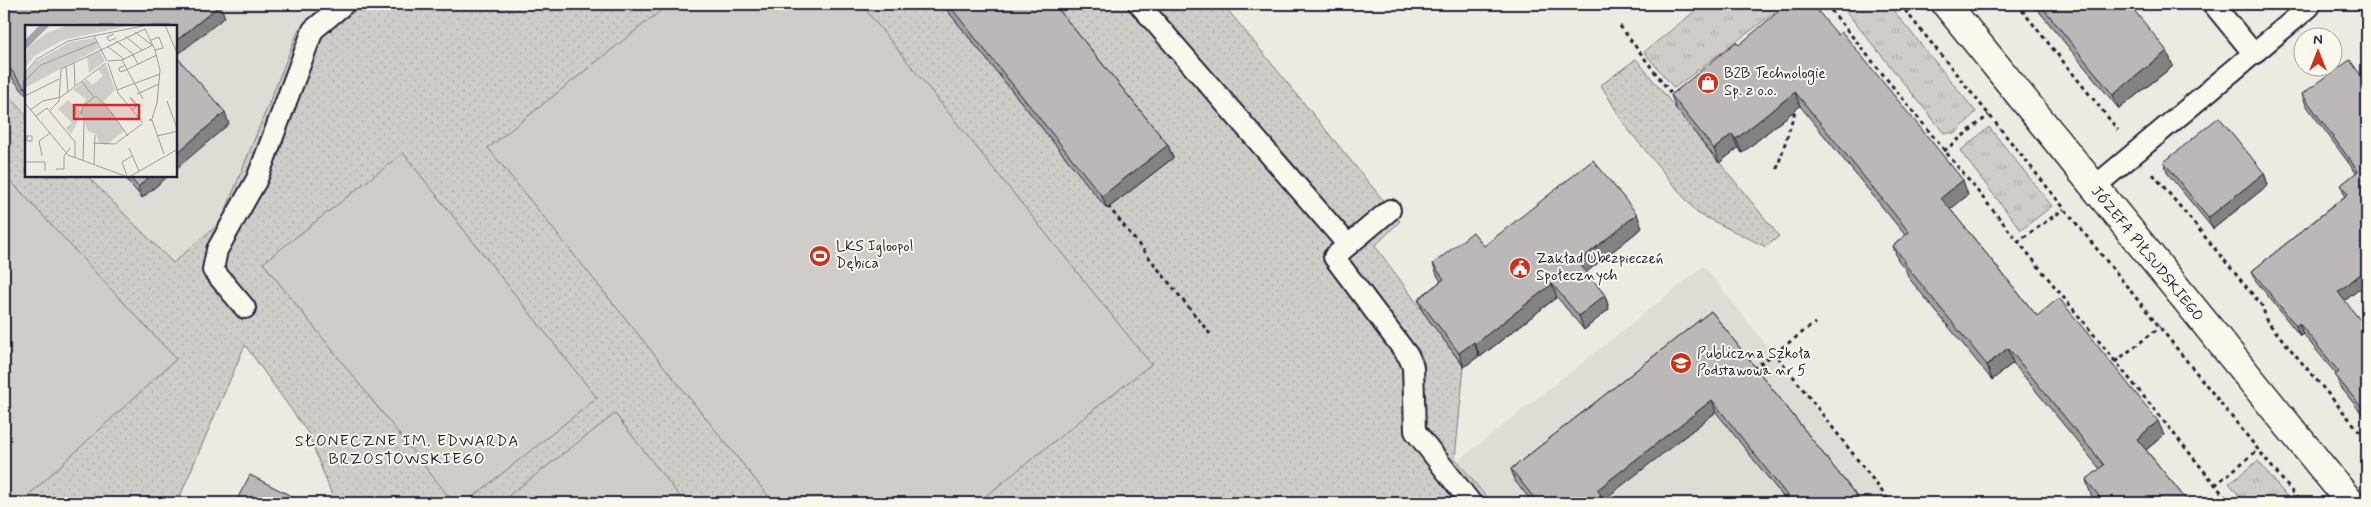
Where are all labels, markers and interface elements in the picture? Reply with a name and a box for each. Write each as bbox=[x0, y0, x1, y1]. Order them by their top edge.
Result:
inset map bbox=[25, 25, 178, 178]
north arrow bbox=[2294, 28, 2344, 78]
text: N bbox=[2313, 31, 2323, 49]
place label: B2B Technologie Sp. z o.o. bbox=[1724, 64, 1826, 101]
shop icon: B2B Technologie Sp. z o.o. bbox=[1696, 71, 1720, 95]
street label: JÓZEFA PIŁSUDSKIEGO bbox=[2086, 182, 2208, 326]
place label: LKS Igloopol Dębica bbox=[836, 237, 913, 274]
sports icon: LKS Igloopol Dębica bbox=[808, 244, 832, 268]
place label: Zakład Ubezpieczeń Społecznych bbox=[1536, 249, 1663, 286]
public building icon: Zakład Ubezpieczeń Społecznych bbox=[1508, 256, 1532, 280]
place label: Publiczna Szkoła Podstawowa nr 5 bbox=[1697, 344, 1811, 381]
school or university icon: Publiczna Szkoła Podstawowa nr 5 bbox=[1669, 351, 1693, 375]
district label: SŁONECZNE IM. EDWARDA BRZOSTOWSKIEGO bbox=[295, 431, 519, 470]

